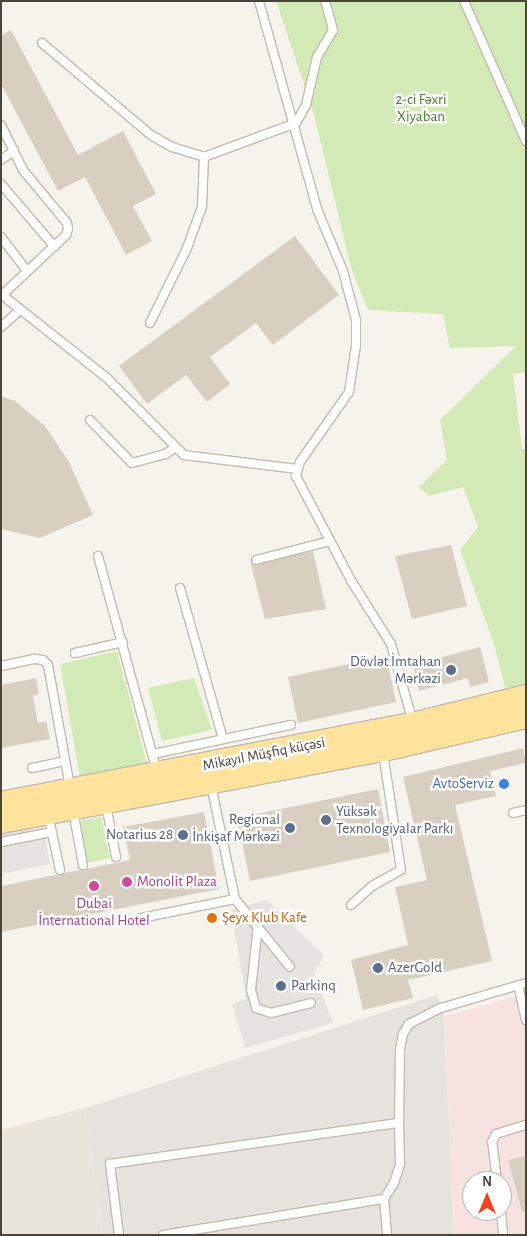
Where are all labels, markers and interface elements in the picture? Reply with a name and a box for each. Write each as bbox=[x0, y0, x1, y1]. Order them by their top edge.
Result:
park label: 2-ci Fəxri Xiyaban bbox=[395, 90, 447, 125]
place label: Dövlət İmtahan Mərkəzi bbox=[350, 652, 441, 687]
marker: Dövlət İmtahan Mərkəzi bbox=[445, 664, 457, 676]
street label: Mikayıl Müşfiq küçəsi bbox=[201, 733, 327, 775]
place label: AvtoServiz bbox=[432, 775, 494, 793]
marker: AvtoServiz bbox=[498, 778, 510, 790]
place label: Yüksək Texnologiyalar Parkı bbox=[336, 802, 453, 837]
place label: Regional İnkişaf Mərkəzi bbox=[192, 810, 280, 845]
marker: Yüksək Texnologiyalar Parkı bbox=[320, 814, 332, 826]
marker: Regional İnkişaf Mərkəzi bbox=[284, 822, 296, 834]
place label: Notarius 28 bbox=[106, 826, 173, 844]
marker: Notarius 28 bbox=[177, 829, 189, 841]
place label: Monolit Plaza bbox=[137, 873, 217, 891]
marker: Monolit Plaza bbox=[121, 876, 133, 888]
marker: Dubai İnternational Hotel bbox=[88, 880, 100, 892]
place label: Dubai İnternational Hotel bbox=[38, 894, 150, 929]
place label: Şeyx Klub Kafe bbox=[222, 909, 307, 927]
marker: Şeyx Klub Kafe bbox=[206, 912, 218, 924]
place label: AzerGold bbox=[388, 959, 442, 977]
marker: AzerGold bbox=[372, 962, 384, 974]
place label: Parkinq bbox=[291, 977, 336, 995]
marker: Parkinq bbox=[275, 980, 287, 992]
north arrow bbox=[462, 1171, 512, 1221]
text: N bbox=[482, 1175, 492, 1189]

